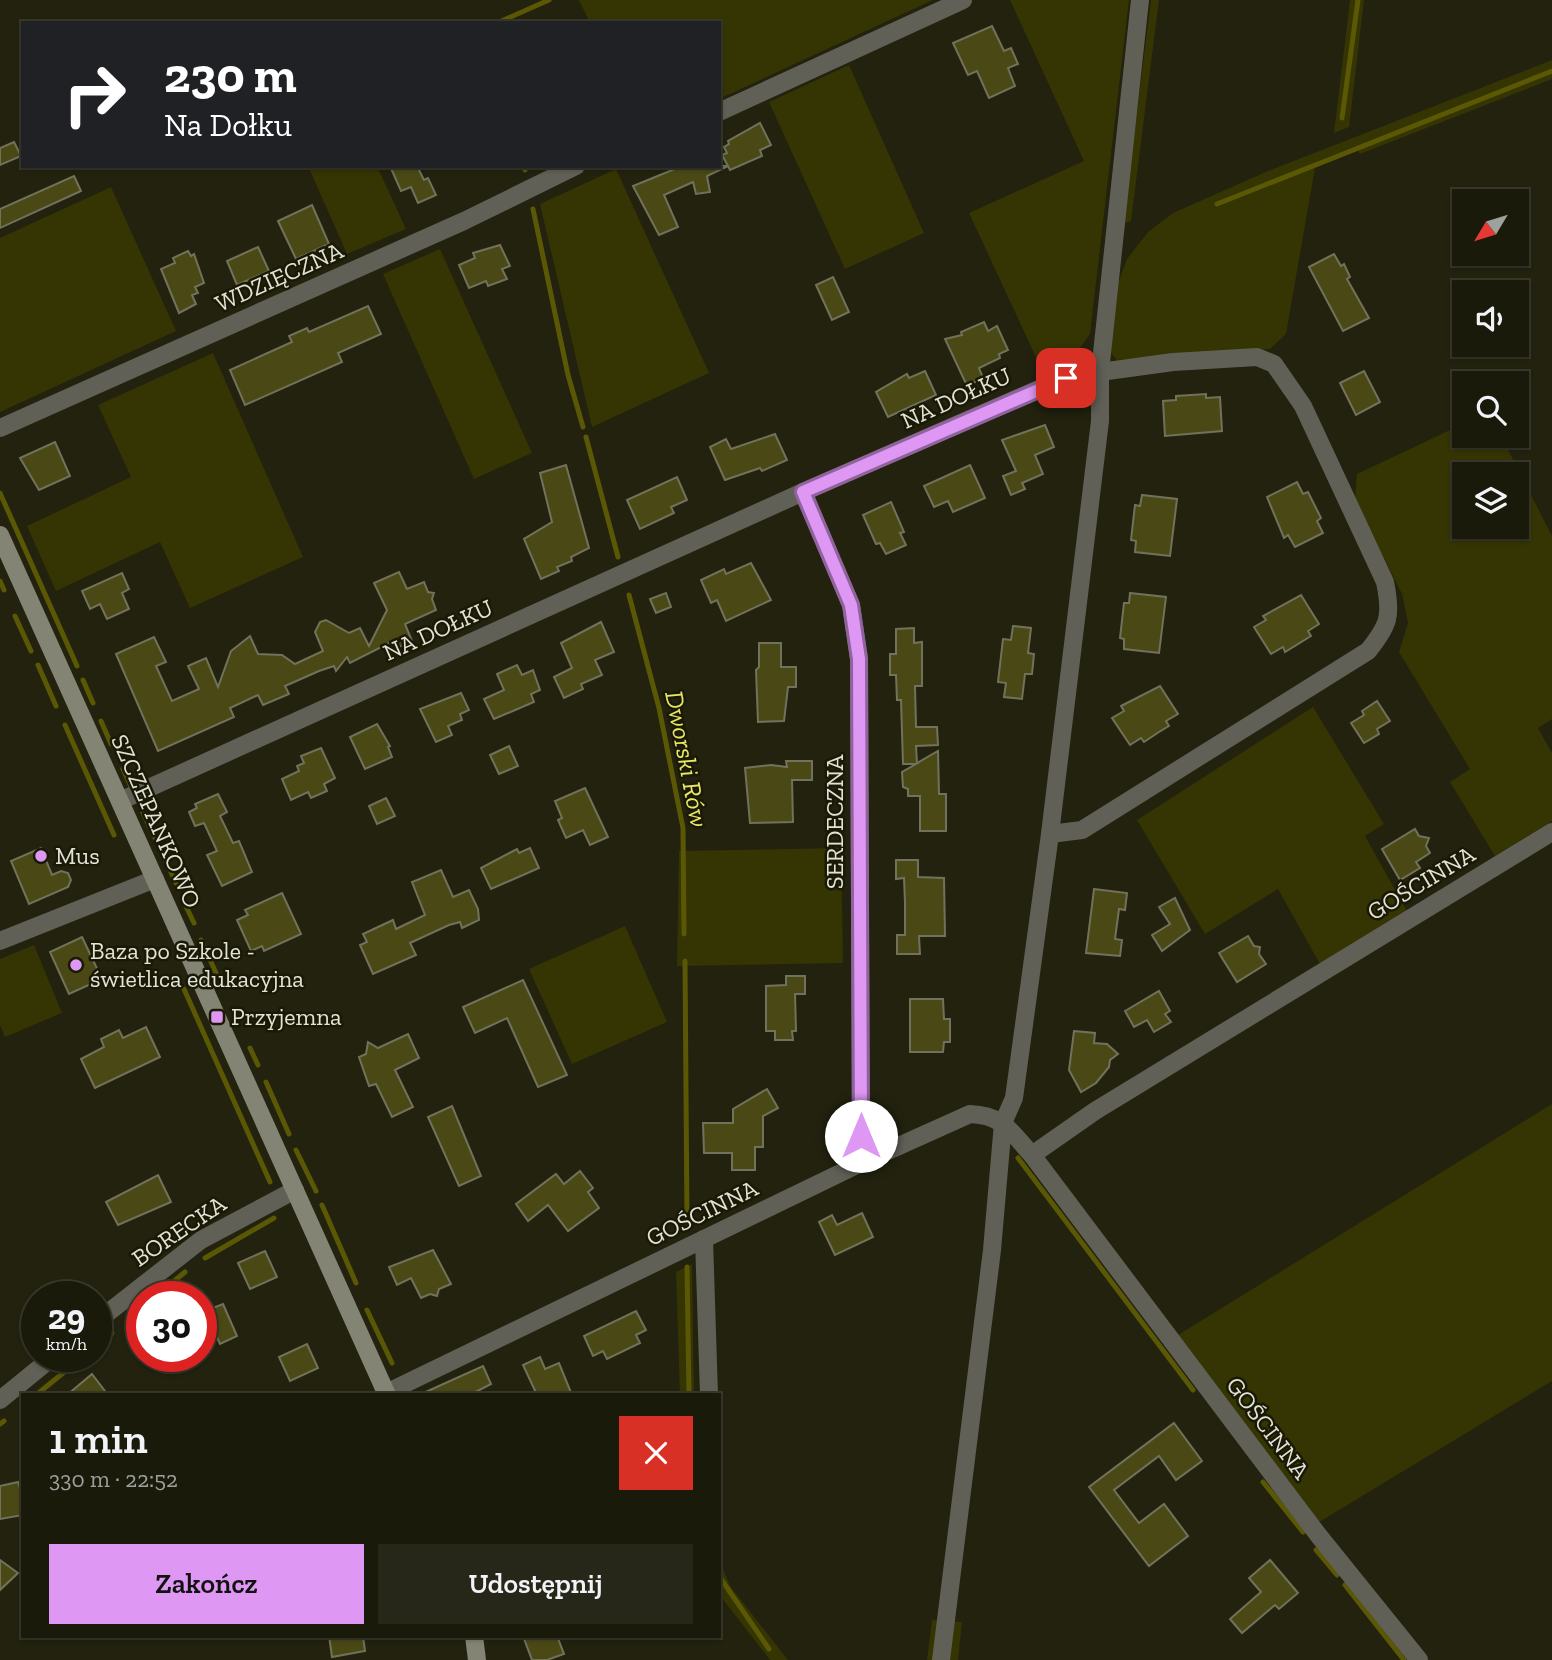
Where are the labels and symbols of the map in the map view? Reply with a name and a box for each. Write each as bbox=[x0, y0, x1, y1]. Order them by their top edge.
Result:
north arrow bbox=[1452, 189, 1530, 266]
street label: WDZIĘCZNA bbox=[210, 235, 348, 318]
pin bbox=[1036, 348, 1096, 408]
street label: NA DOŁKU bbox=[896, 360, 1015, 435]
street label: NA DOŁKU bbox=[378, 592, 497, 667]
water label: Dworski Rów bbox=[658, 688, 716, 830]
street label: SZCZEPANKOWO bbox=[105, 730, 208, 912]
street label: SERDECZNA bbox=[820, 754, 849, 889]
street label: GOŚCINNA bbox=[1362, 839, 1480, 926]
place label: Mus bbox=[55, 841, 100, 870]
marker: Mus bbox=[33, 848, 49, 864]
place label: Baza po Szkole - świetlica edukacyjna bbox=[90, 936, 304, 993]
marker: Baza po Szkole - świetlica edukacyjna bbox=[68, 957, 84, 973]
place label: Przyjemna bbox=[231, 1002, 342, 1031]
marker: Przyjemna bbox=[209, 1009, 225, 1025]
position arrow bbox=[824, 1099, 898, 1173]
street label: GOŚCINNA bbox=[641, 1173, 763, 1252]
street label: BORECKA bbox=[126, 1188, 232, 1273]
speed limit sign: 30 bbox=[126, 1281, 217, 1372]
street label: GOŚCINNA bbox=[1221, 1371, 1317, 1485]

